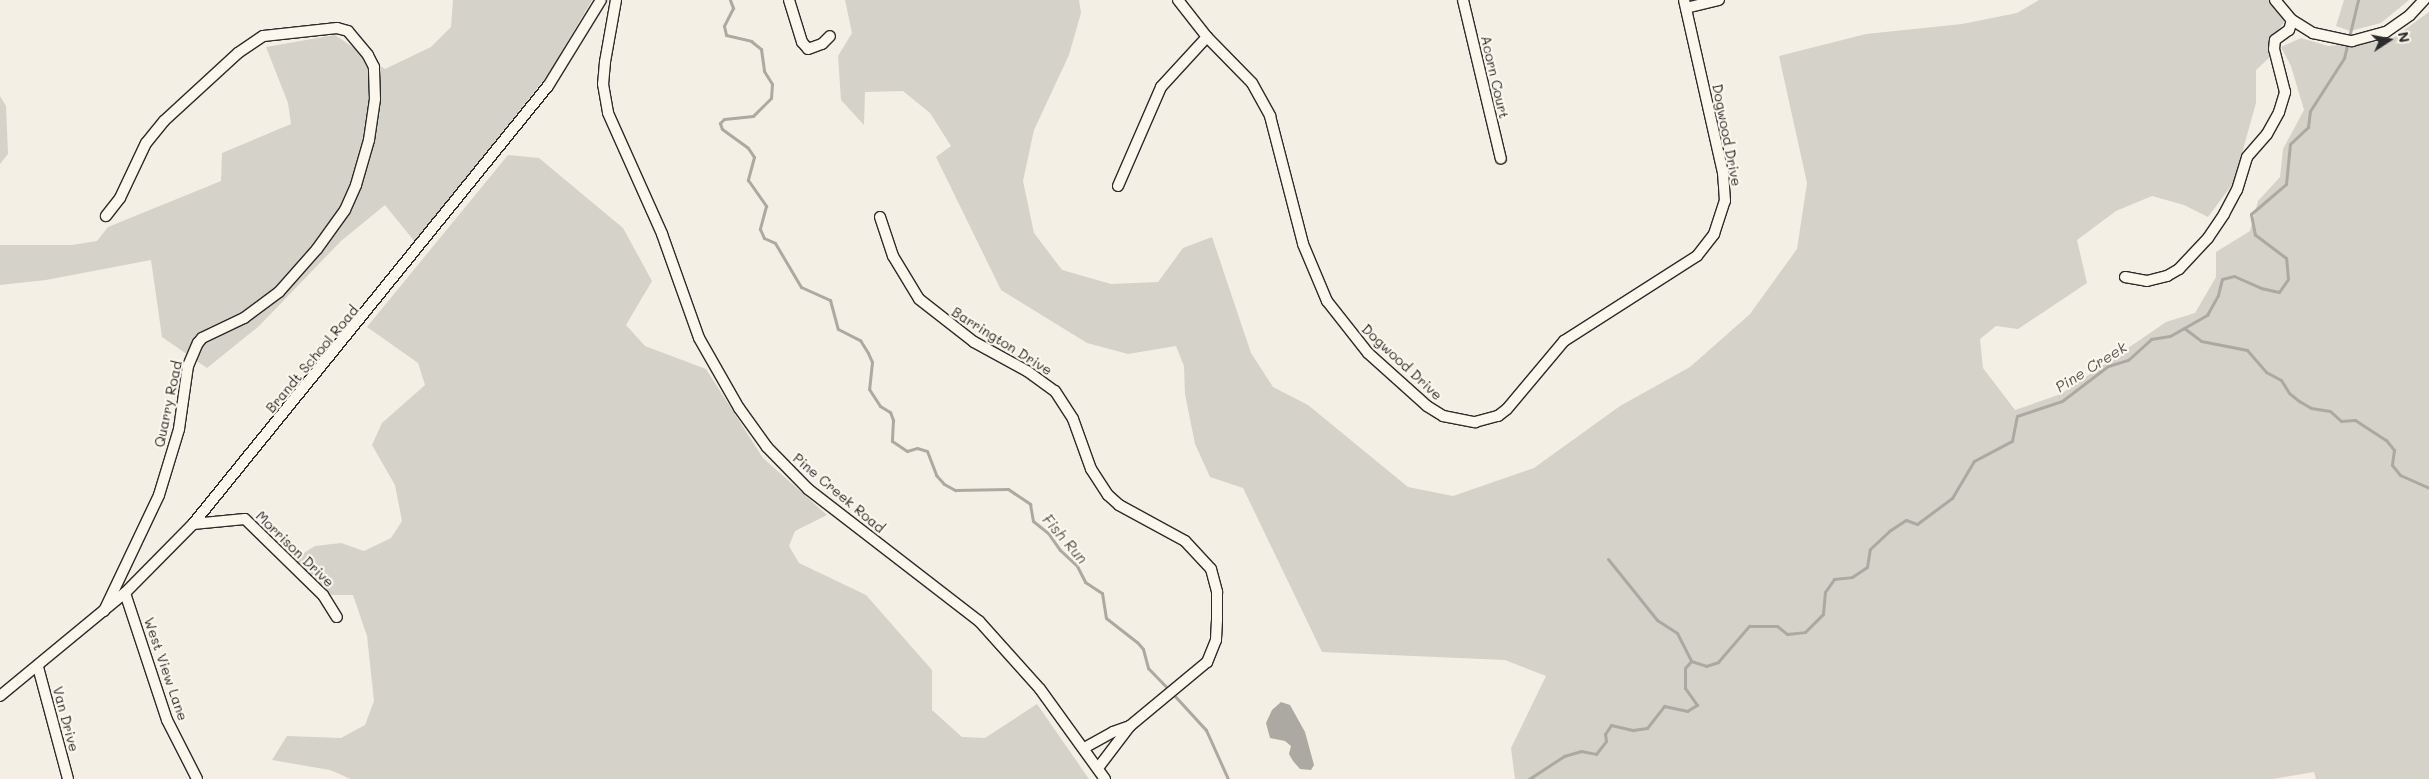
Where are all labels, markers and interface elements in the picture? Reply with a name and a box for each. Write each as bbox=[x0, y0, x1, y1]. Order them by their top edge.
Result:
north arrow bbox=[2364, 15, 2414, 65]
text: N bbox=[2394, 30, 2415, 44]
street label: Acorn Court bbox=[1477, 34, 1513, 120]
street label: Dogwood Drive bbox=[1709, 82, 1745, 188]
street label: Brandt School Road bbox=[262, 302, 362, 416]
street label: Barrington Drive bbox=[949, 303, 1055, 379]
street label: Dogwood Drive bbox=[1358, 320, 1446, 404]
water label: Pine Creek bbox=[2052, 338, 2130, 396]
street label: Quarry Road bbox=[151, 359, 185, 449]
street label: Pine Creek Road bbox=[790, 450, 888, 536]
street label: Morrison Drive bbox=[252, 507, 338, 591]
water label: Fish Run bbox=[1039, 511, 1091, 567]
street label: West View Lane bbox=[140, 615, 192, 723]
street label: Van Drive bbox=[49, 684, 83, 754]

